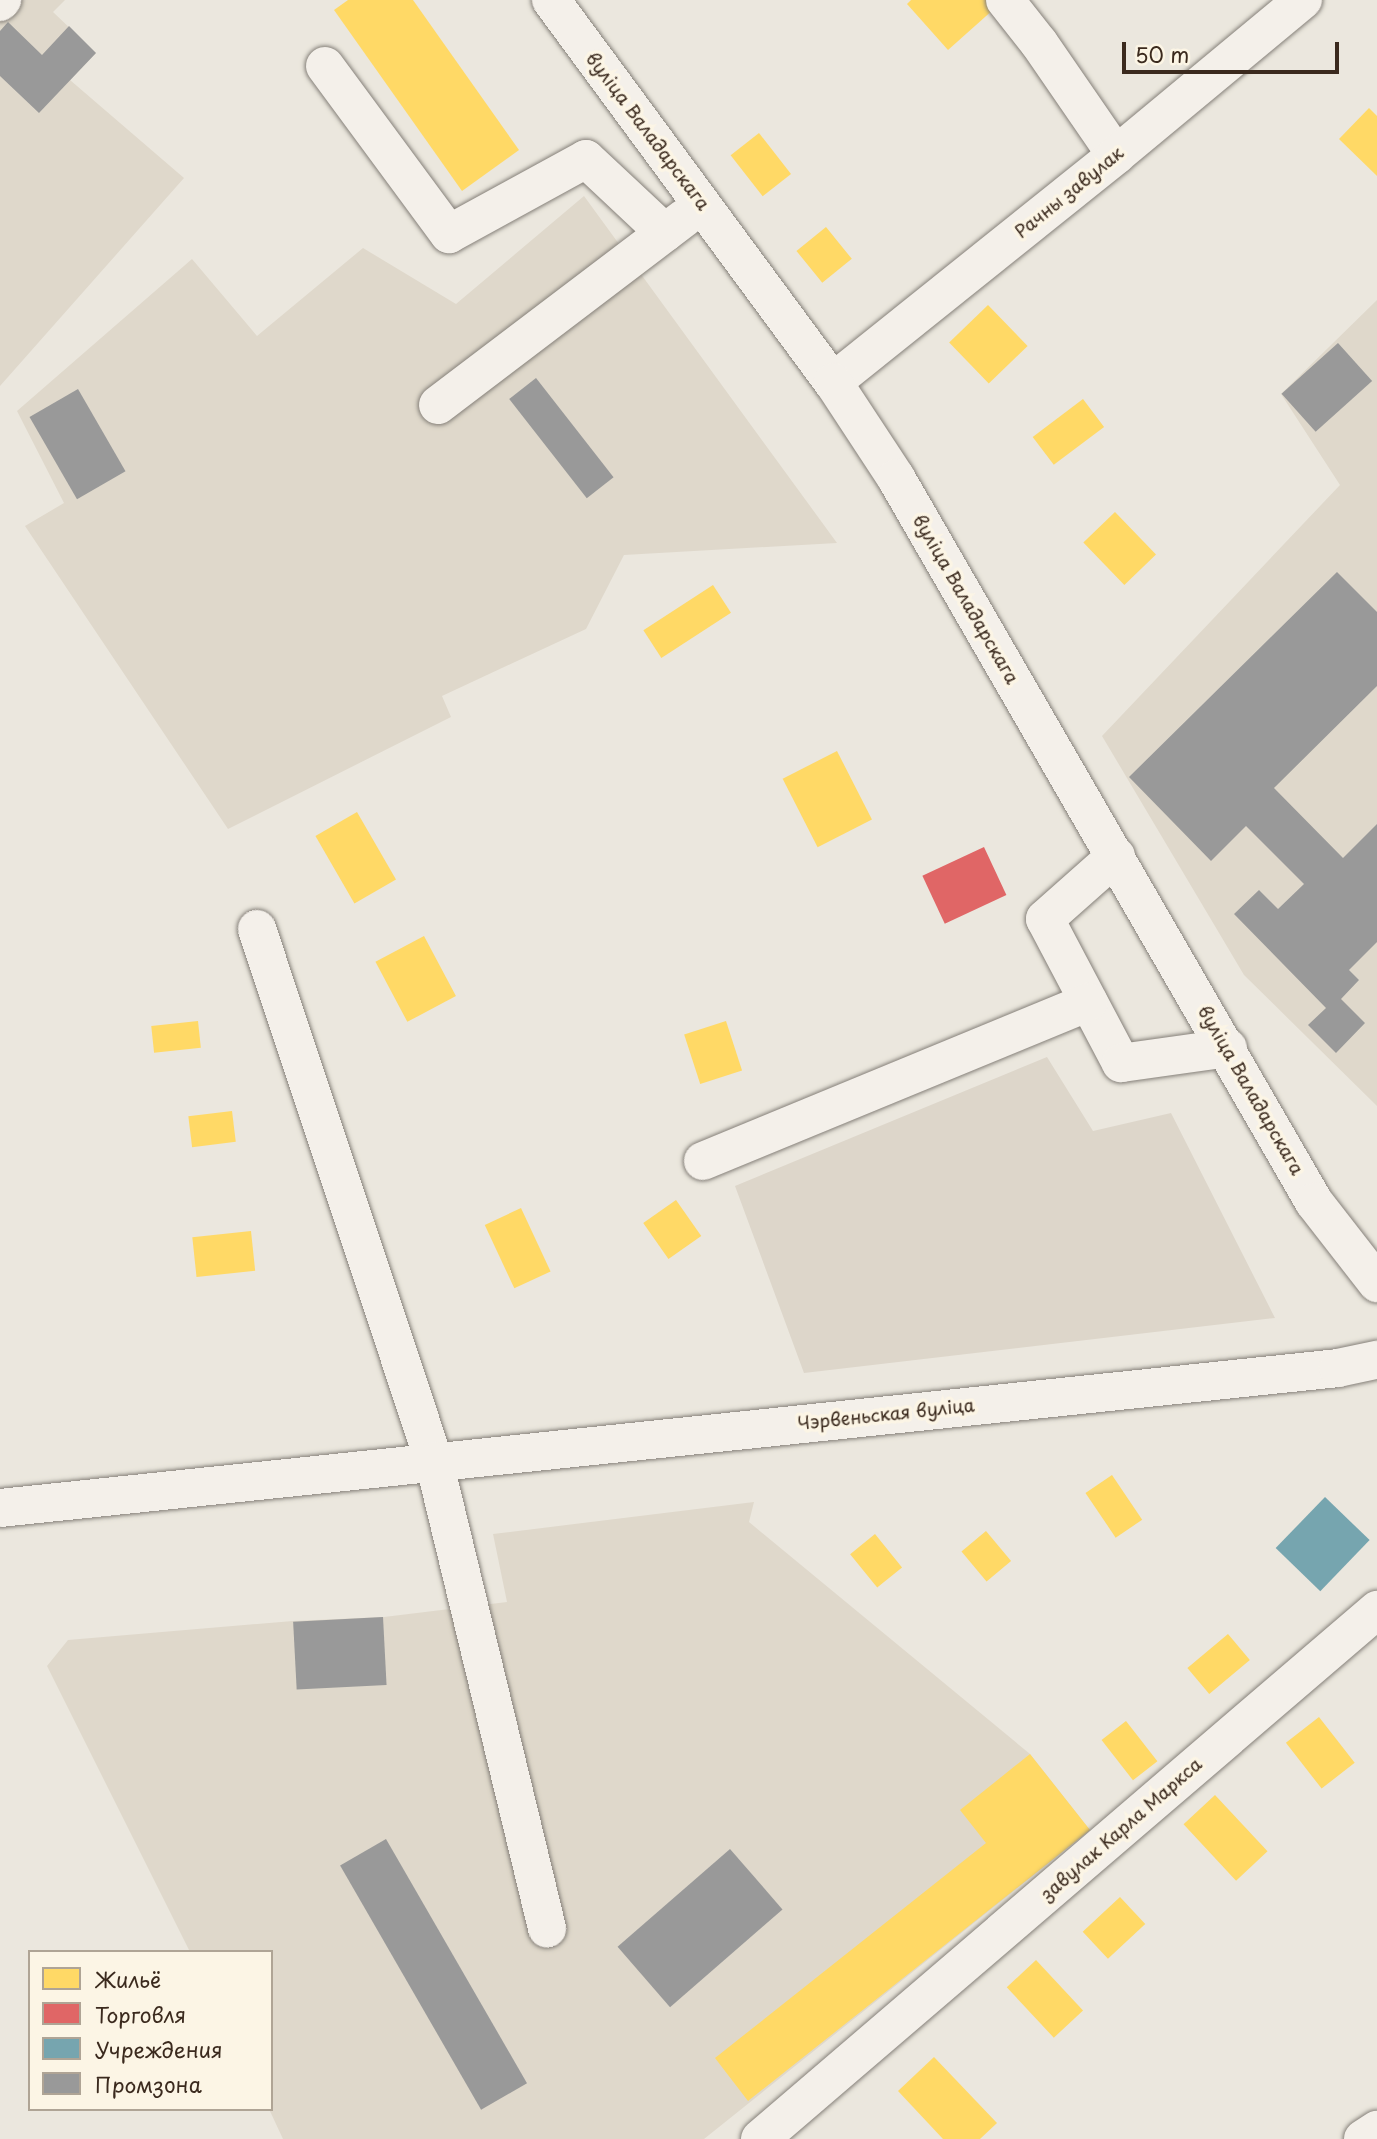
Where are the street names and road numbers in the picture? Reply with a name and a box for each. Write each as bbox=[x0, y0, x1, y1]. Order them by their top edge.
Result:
street label: вуліца Валадарскага bbox=[582, 48, 714, 214]
street label: Рачны завулак bbox=[1010, 141, 1128, 243]
street label: вуліца Валадарскага bbox=[909, 511, 1023, 687]
street label: вуліца Валадарскага bbox=[1194, 1002, 1308, 1178]
street label: Чэрвеньская вуліца bbox=[796, 1394, 976, 1434]
street label: завулак Карла Маркса bbox=[1036, 1753, 1206, 1905]

